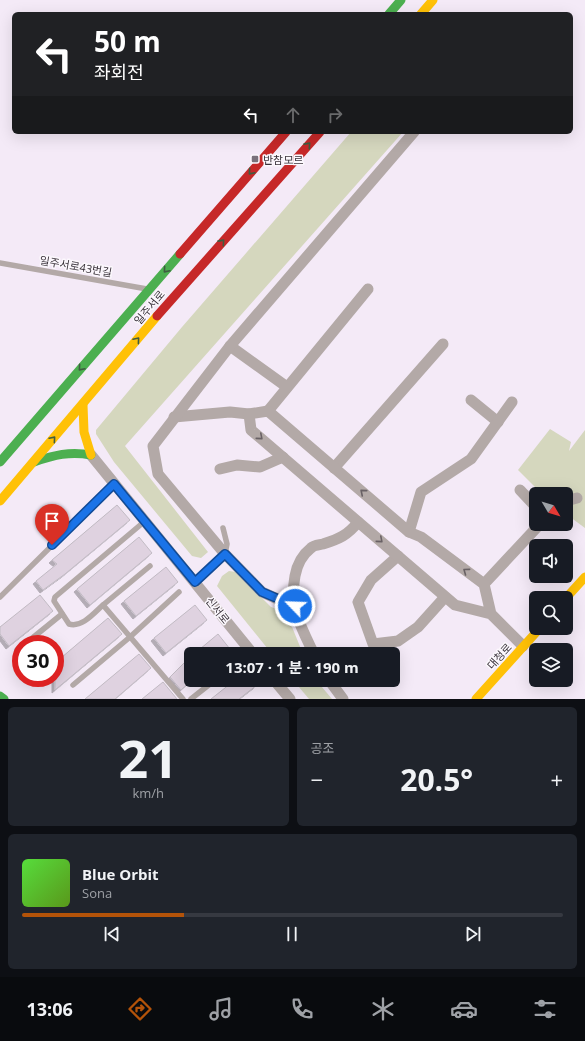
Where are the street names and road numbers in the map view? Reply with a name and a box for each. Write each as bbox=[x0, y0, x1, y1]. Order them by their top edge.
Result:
street label: 일주서로43번길 bbox=[39, 252, 113, 280]
street label: 일주서로 bbox=[130, 287, 168, 327]
street label: 신서로 bbox=[203, 593, 233, 627]
street label: 대청로 bbox=[483, 640, 515, 672]

